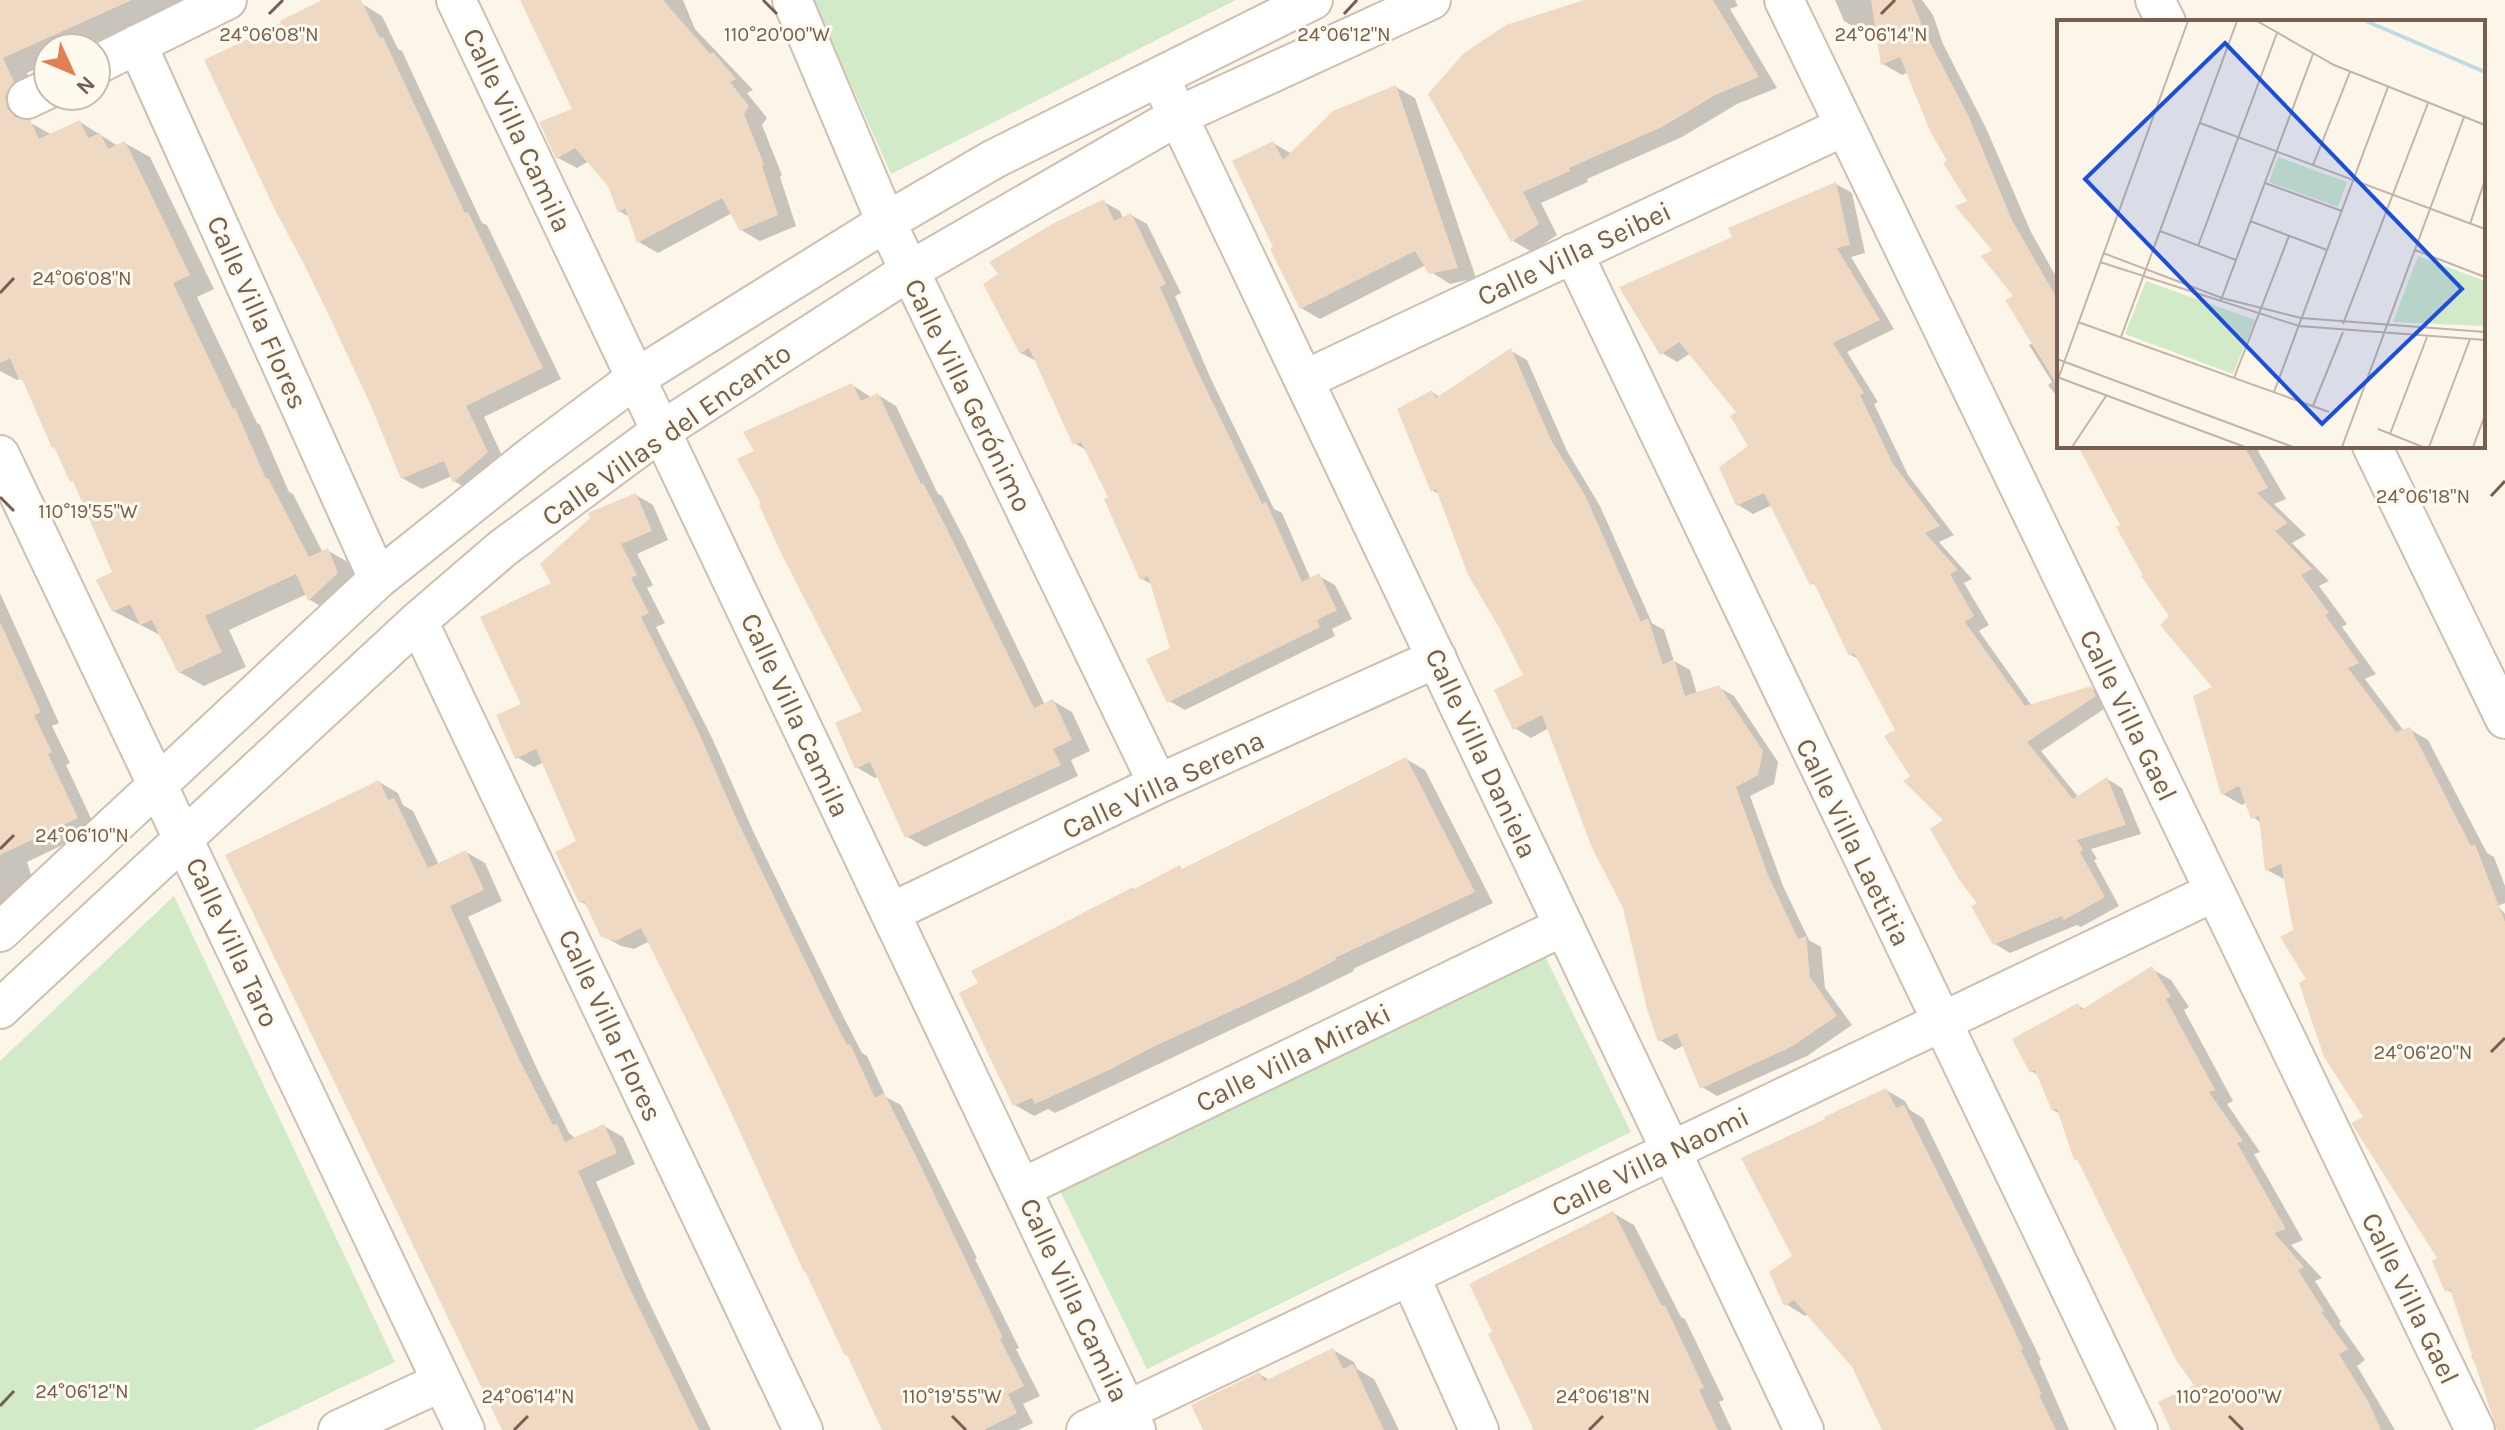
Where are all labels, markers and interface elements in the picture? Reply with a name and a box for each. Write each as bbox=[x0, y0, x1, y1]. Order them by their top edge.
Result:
inset map bbox=[2057, 20, 2485, 448]
text: 24°06'08"N bbox=[219, 23, 319, 46]
street label: Calle Villa Camila bbox=[456, 23, 579, 238]
text: 110°20'00"W bbox=[724, 23, 830, 46]
text: 24°06'12"N bbox=[1297, 23, 1391, 46]
text: 24°06'14"N bbox=[1834, 23, 1928, 46]
north arrow bbox=[32, 32, 112, 112]
text: N bbox=[71, 70, 101, 100]
street label: Calle Villa Seibei bbox=[1472, 194, 1676, 313]
street label: Calle Villa Flores bbox=[200, 210, 315, 414]
text: 24°06'08"N bbox=[32, 267, 132, 290]
street label: Calle Villa Gerónimo bbox=[898, 273, 1039, 517]
street label: Calle Villas del Encanto bbox=[535, 336, 797, 533]
text: 24°06'18"N bbox=[2376, 485, 2470, 508]
text: 110°19'55"W bbox=[38, 500, 138, 523]
street label: Calle Villa Camila bbox=[734, 608, 857, 823]
street label: Calle Villa Gael bbox=[2073, 624, 2184, 806]
street label: Calle Villa Daniela bbox=[1418, 643, 1545, 863]
street label: Calle Villa Serena bbox=[1057, 723, 1270, 846]
street label: Calle Villa Laetitia bbox=[1789, 733, 1918, 952]
text: 24°06'10"N bbox=[35, 824, 129, 847]
street label: Calle Villa Taro bbox=[179, 852, 286, 1032]
street label: Calle Villa Flores bbox=[552, 924, 669, 1127]
street label: Calle Villa Miraki bbox=[1190, 996, 1396, 1119]
text: 24°06'20"N bbox=[2374, 1041, 2472, 1064]
street label: Calle Villa Naomi bbox=[1546, 1099, 1754, 1224]
street label: Calle Villa Camila bbox=[1013, 1193, 1136, 1408]
street label: Calle Villa Gael bbox=[2355, 1207, 2466, 1389]
text: 24°06'12"N bbox=[35, 1380, 129, 1403]
text: 24°06'14"N bbox=[481, 1385, 575, 1408]
text: 110°19'55"W bbox=[902, 1385, 1002, 1408]
text: 24°06'18"N bbox=[1556, 1385, 1650, 1408]
text: 110°20'00"W bbox=[2176, 1385, 2282, 1408]

